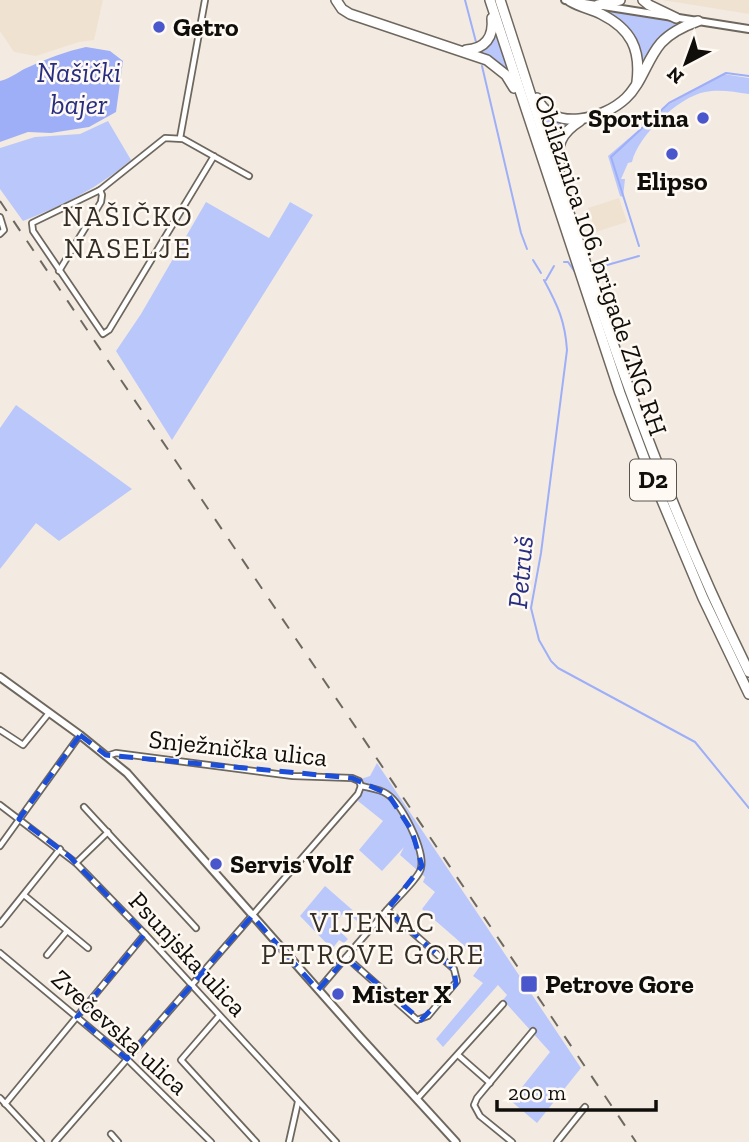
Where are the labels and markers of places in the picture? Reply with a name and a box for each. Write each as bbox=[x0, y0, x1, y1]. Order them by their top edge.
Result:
place label: Getro bbox=[173, 11, 239, 43]
marker: Getro bbox=[151, 19, 167, 35]
place label: Sportina bbox=[588, 102, 689, 134]
marker: Sportina bbox=[695, 110, 711, 126]
marker: Elipso bbox=[664, 146, 680, 162]
place label: Elipso bbox=[637, 165, 708, 197]
place label: Servis Volf bbox=[230, 848, 355, 880]
marker: Servis Volf bbox=[208, 856, 224, 872]
place label: Petrove Gore bbox=[545, 968, 694, 1000]
marker: Petrove Gore bbox=[519, 974, 539, 994]
place label: Mister X bbox=[352, 978, 452, 1010]
marker: Mister X bbox=[330, 986, 346, 1002]

